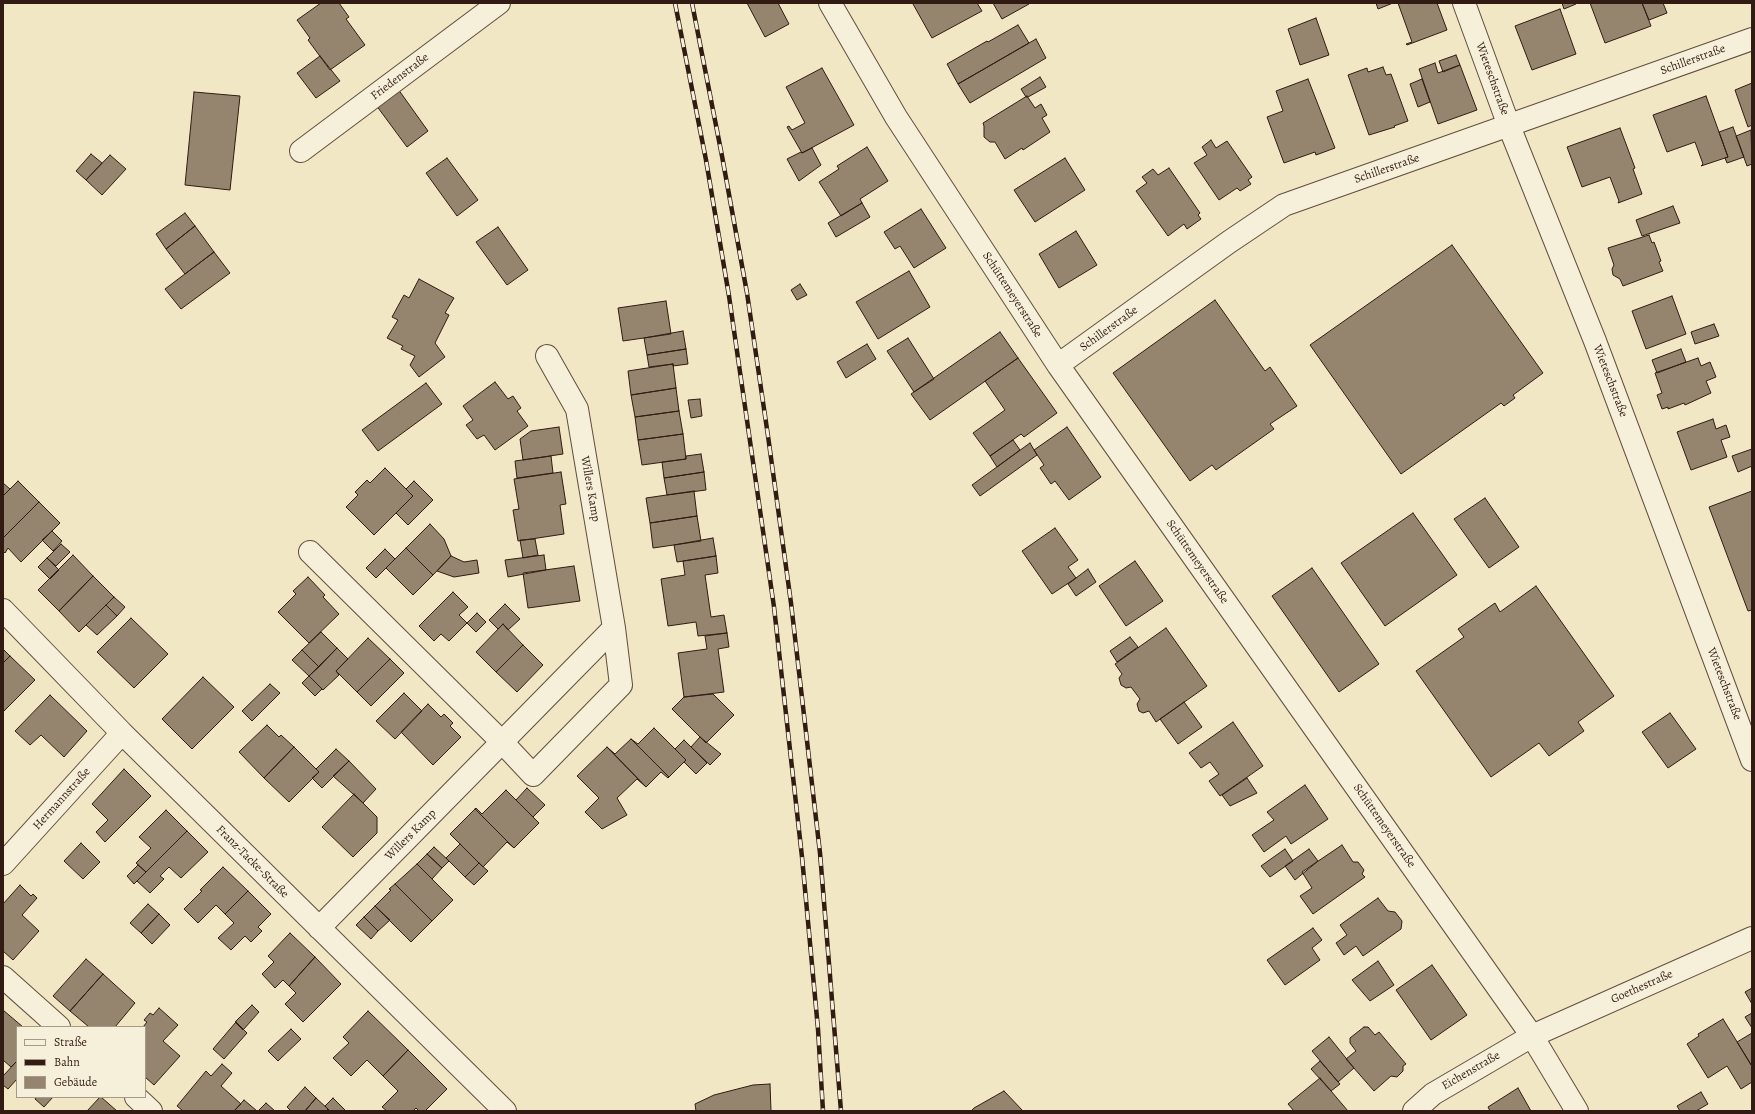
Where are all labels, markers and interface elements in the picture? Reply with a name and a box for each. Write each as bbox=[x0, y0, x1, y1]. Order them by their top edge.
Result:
street label: Wieteschstraße bbox=[1472, 41, 1512, 117]
street label: Schillerstraße bbox=[1659, 42, 1727, 78]
street label: Friedenstraße bbox=[368, 50, 432, 104]
street label: Schillerstraße bbox=[1352, 151, 1422, 187]
street label: Schüttemeyerstraße bbox=[979, 249, 1045, 341]
street label: Schillerstraße bbox=[1077, 303, 1141, 355]
street label: Wieteschstraße bbox=[1590, 343, 1630, 419]
street label: Willers Kamp bbox=[577, 455, 603, 523]
street label: Schüttemeyerstraße bbox=[1163, 517, 1231, 607]
street label: Wieteschstraße bbox=[1704, 646, 1744, 722]
street label: Hermannstraße bbox=[30, 765, 94, 833]
street label: Schüttemeyerstraße bbox=[1350, 781, 1418, 871]
street label: Willers Kamp bbox=[382, 806, 440, 864]
street label: Franz-Tacke-Straße bbox=[213, 823, 291, 901]
street label: Goethestraße bbox=[1609, 967, 1675, 1007]
legend bbox=[16, 1026, 146, 1098]
text: Straße bbox=[54, 1034, 87, 1050]
street label: Eichenstraße bbox=[1439, 1049, 1503, 1093]
text: Bahn bbox=[54, 1054, 80, 1070]
text: Gebäude bbox=[54, 1074, 97, 1090]

